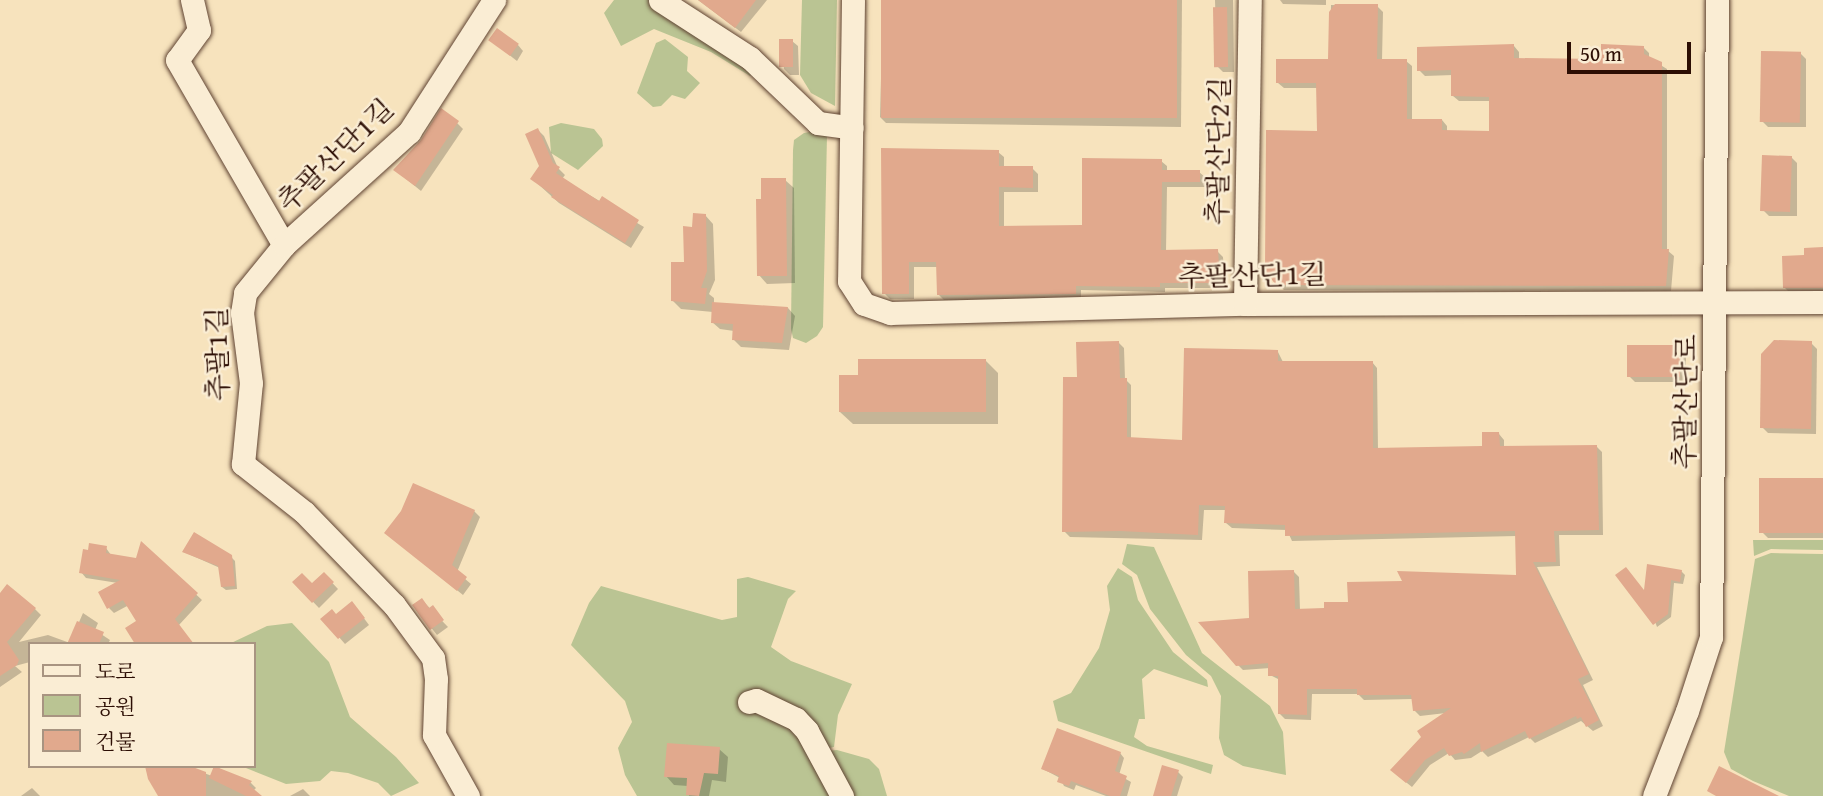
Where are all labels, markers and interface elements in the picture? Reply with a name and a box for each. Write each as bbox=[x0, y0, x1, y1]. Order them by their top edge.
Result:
scale bar bbox=[1571, 28, 1695, 72]
text: 50 m bbox=[1580, 38, 1622, 69]
street label: 추팔산단2길 bbox=[1200, 76, 1236, 226]
street label: 추팔산단1길 bbox=[270, 91, 400, 219]
street label: 추팔산단1길 bbox=[1177, 257, 1327, 293]
street label: 추팔1길 bbox=[199, 306, 235, 402]
street label: 추팔산단로 bbox=[1667, 334, 1703, 470]
legend bbox=[28, 642, 256, 768]
text: 도로 bbox=[95, 656, 136, 687]
text: 공원 bbox=[95, 691, 136, 722]
text: 건물 bbox=[95, 726, 136, 757]

